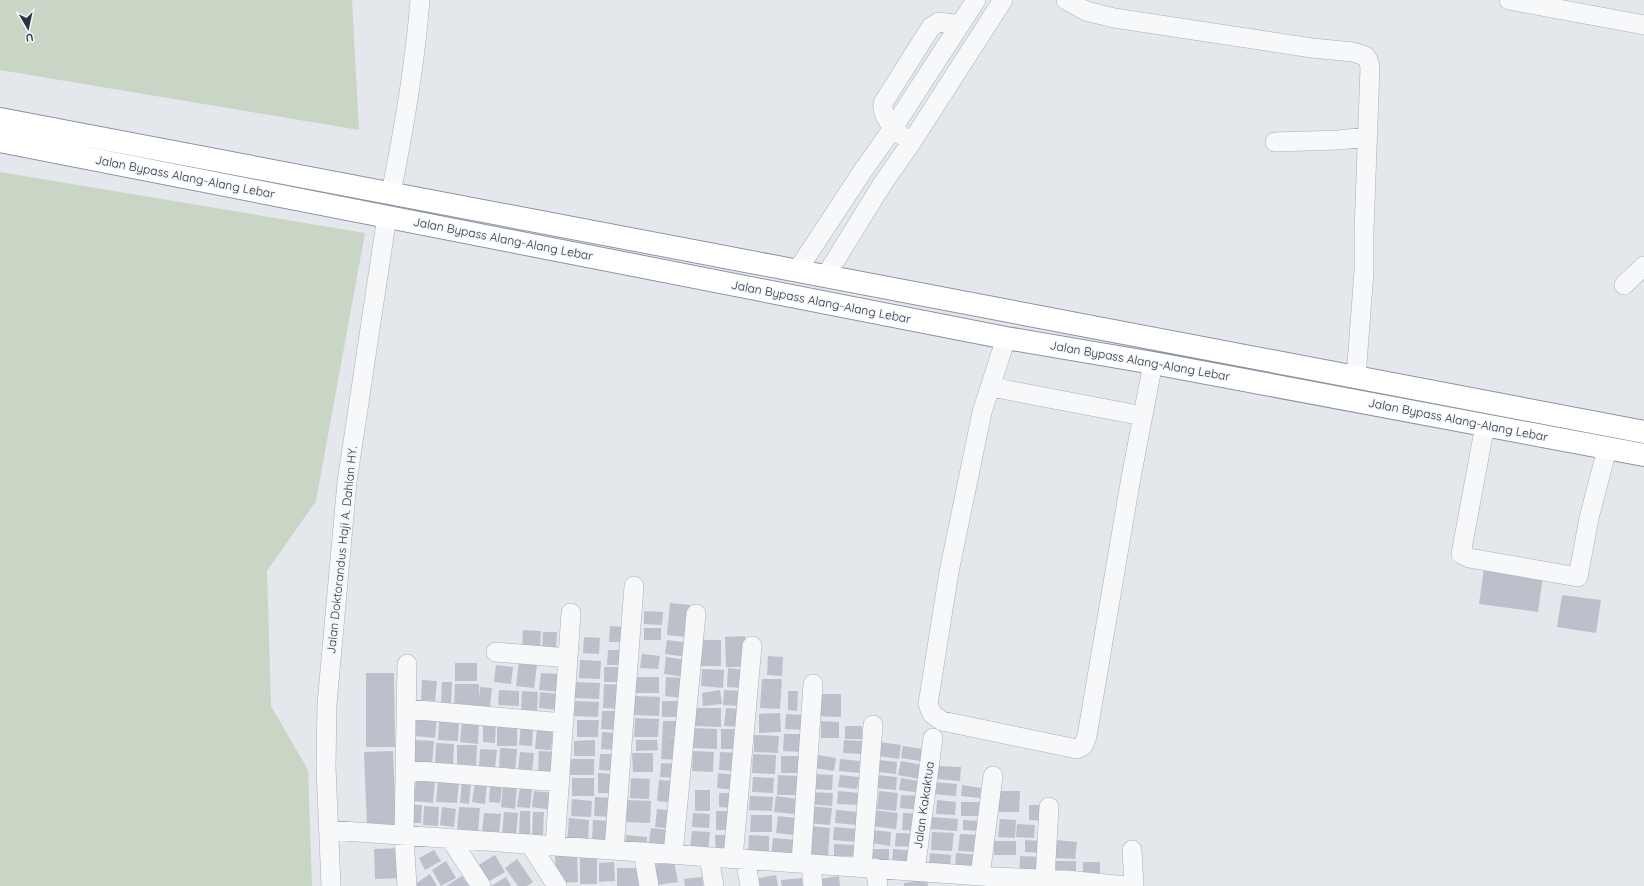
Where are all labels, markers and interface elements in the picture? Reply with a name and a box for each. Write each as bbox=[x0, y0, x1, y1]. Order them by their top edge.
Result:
north arrow bbox=[8, 8, 48, 48]
text: U bbox=[25, 30, 34, 45]
street label: Jalan Bypass Alang-Alang Lebar bbox=[94, 152, 277, 201]
street label: Jalan Bypass Alang-Alang Lebar bbox=[412, 214, 595, 263]
street label: Jalan Bypass Alang-Alang Lebar bbox=[730, 277, 913, 326]
street label: Jalan Bypass Alang-Alang Lebar bbox=[1049, 337, 1232, 384]
street label: Jalan Bypass Alang-Alang Lebar bbox=[1367, 395, 1550, 444]
street label: Jalan Doktorandus Haji A. Dahlan HY. bbox=[323, 445, 360, 654]
street label: Jalan Kakaktua bbox=[910, 760, 937, 850]

